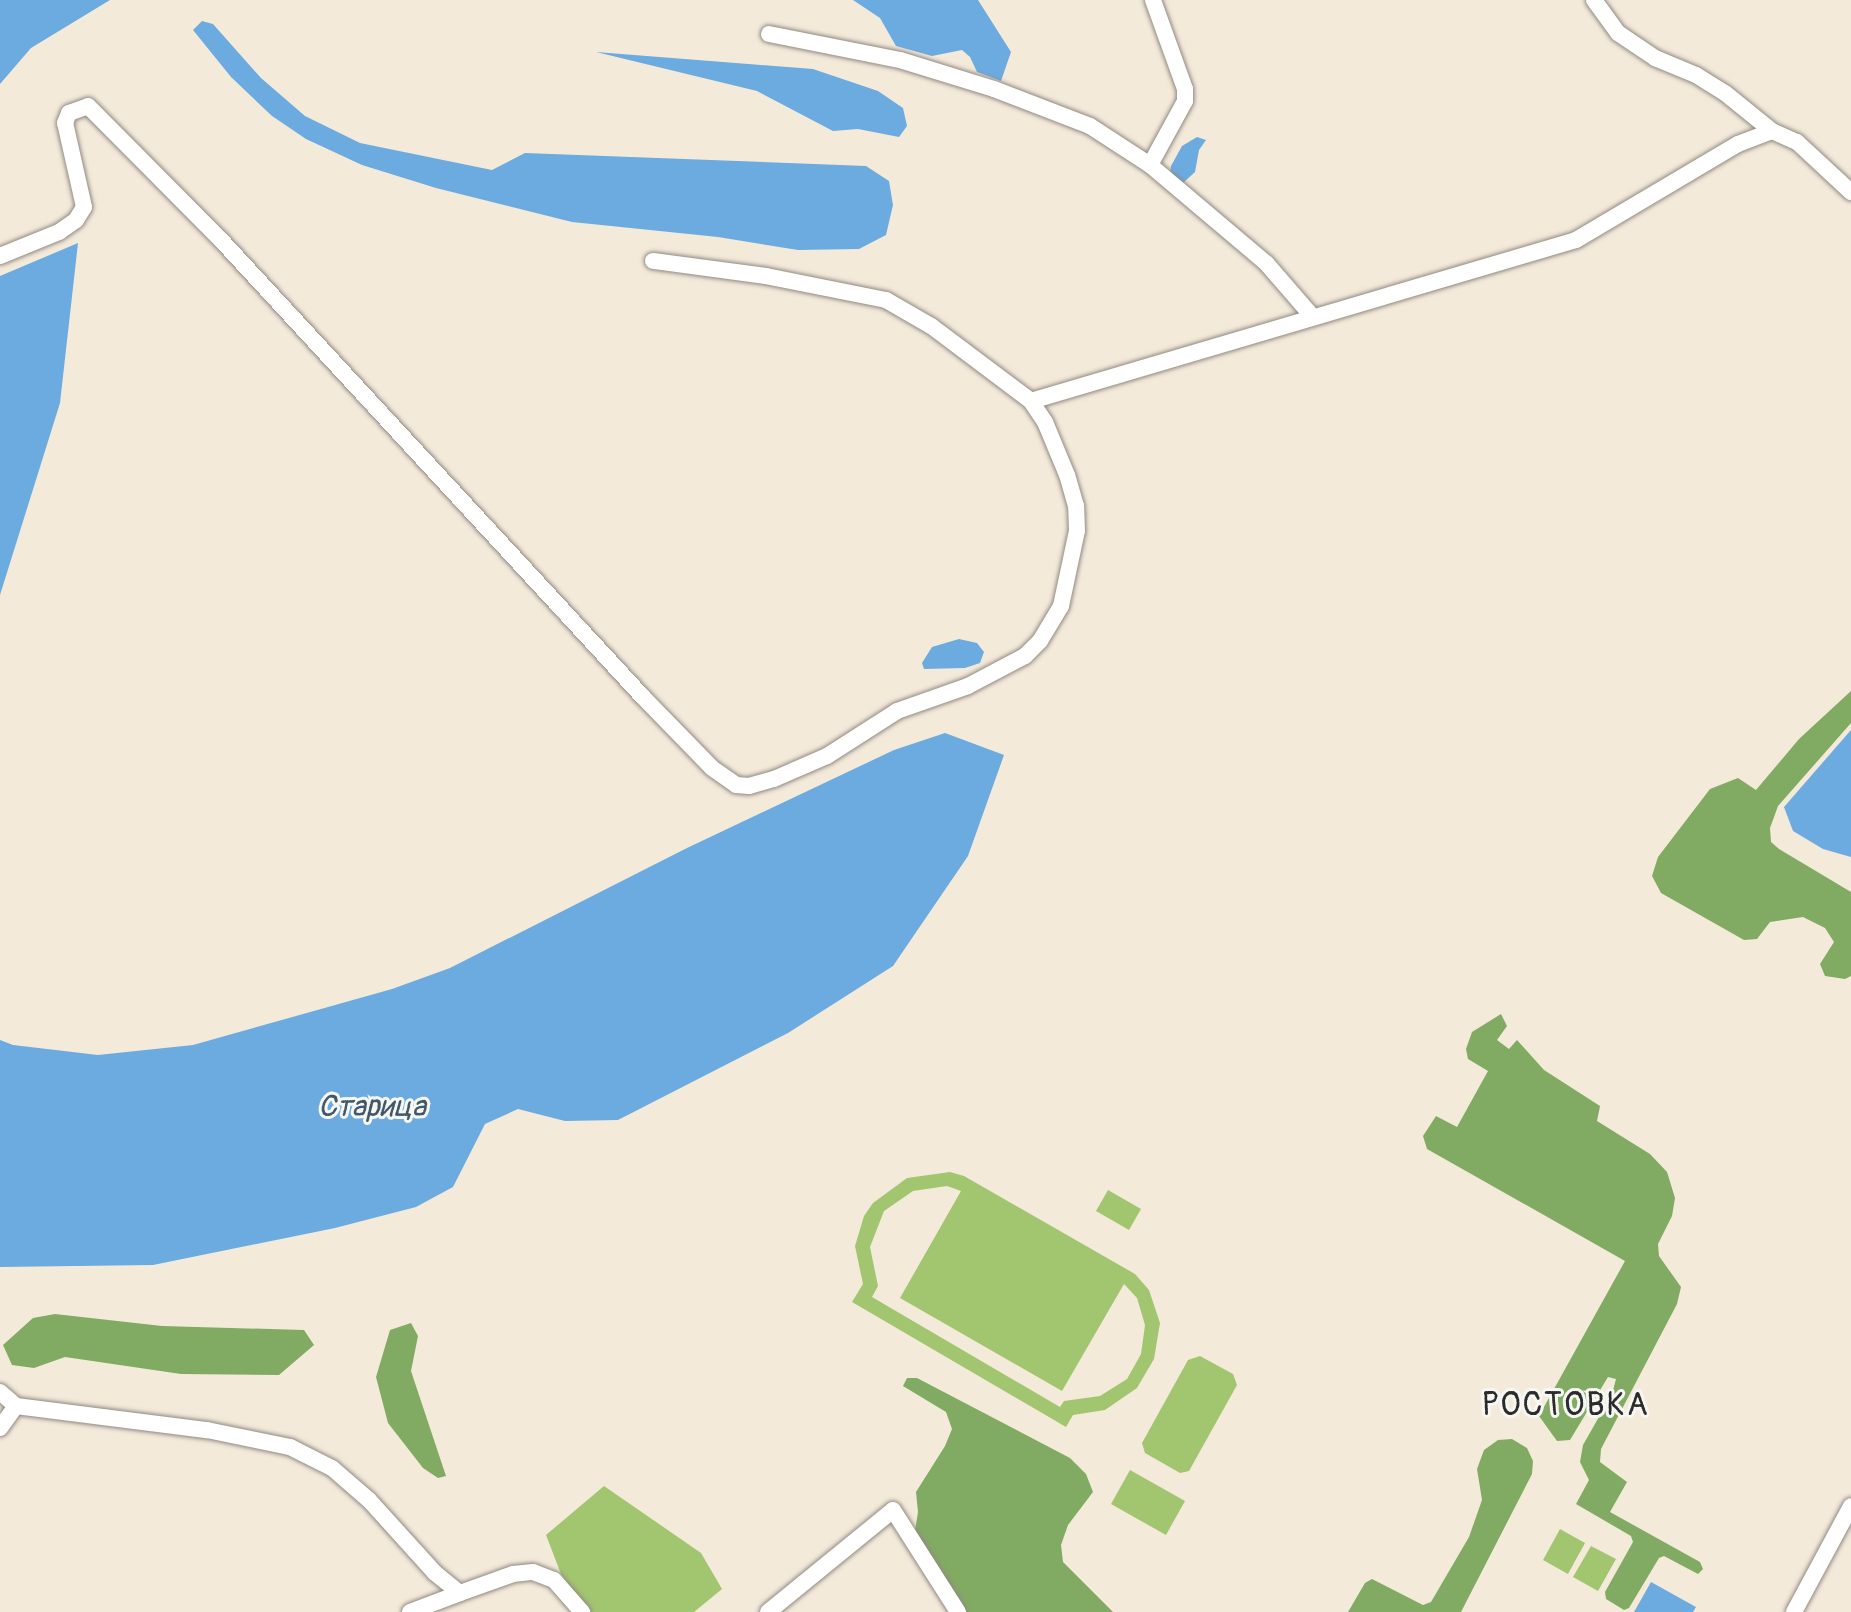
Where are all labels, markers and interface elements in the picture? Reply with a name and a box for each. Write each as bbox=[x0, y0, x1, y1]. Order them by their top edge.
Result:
water label: Старица bbox=[318, 1089, 426, 1125]
district label: РОСТОВКА bbox=[1482, 1386, 1650, 1424]

